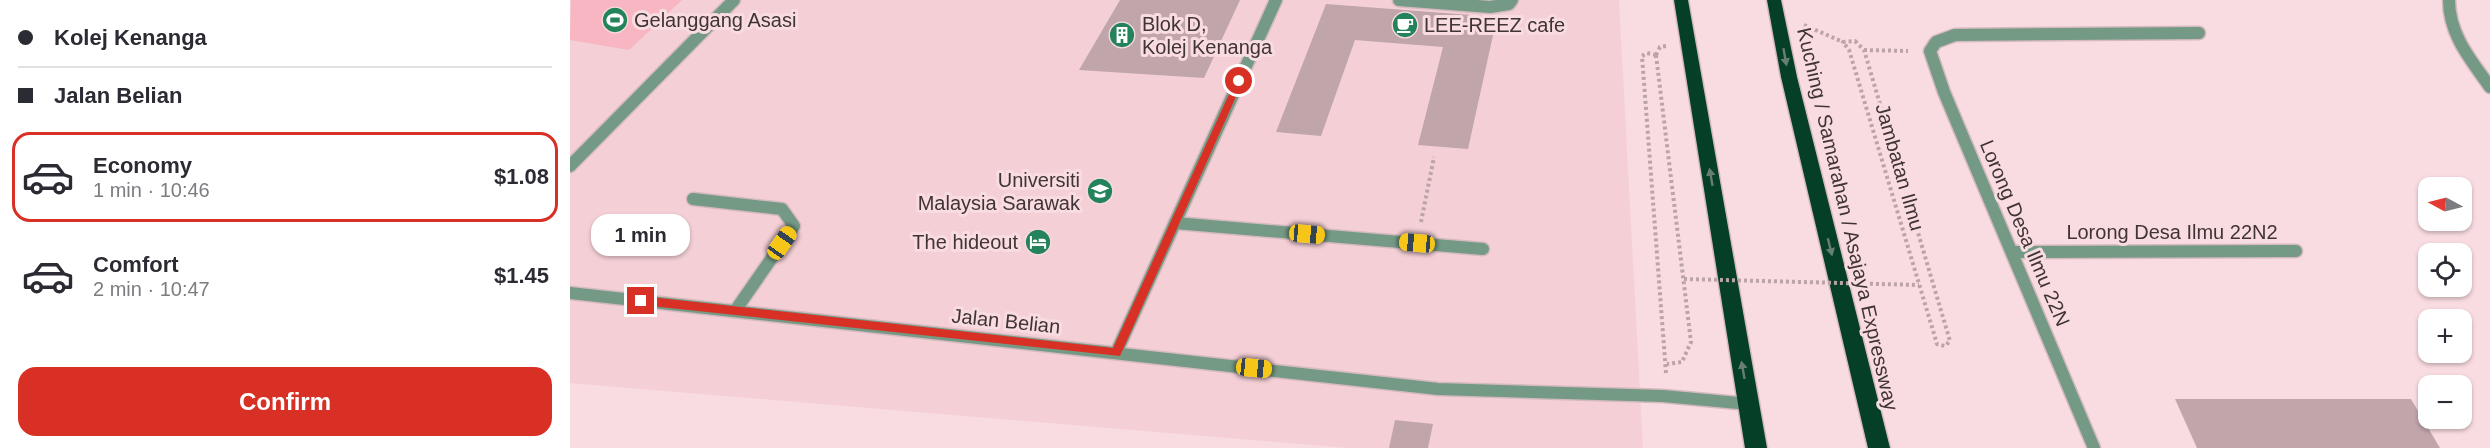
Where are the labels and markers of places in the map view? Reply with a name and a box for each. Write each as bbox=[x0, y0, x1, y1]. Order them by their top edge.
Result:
sports icon: Gelanggang Asasi bbox=[600, 5, 630, 35]
place label: Gelanggang Asasi bbox=[634, 9, 796, 31]
cafe icon: LEE-REEZ cafe bbox=[1390, 10, 1420, 40]
place label: Blok D, Kolej Kenanga bbox=[1142, 13, 1273, 58]
place label: LEE-REEZ cafe bbox=[1424, 14, 1565, 36]
building icon: Blok D, Kolej Kenanga bbox=[1107, 20, 1137, 50]
place label: Universiti Malaysia Sarawak bbox=[918, 169, 1081, 214]
school or university icon: Universiti Malaysia Sarawak bbox=[1085, 176, 1115, 206]
hotel icon: The hideout bbox=[1023, 227, 1053, 257]
place label: The hideout bbox=[912, 231, 1018, 253]

